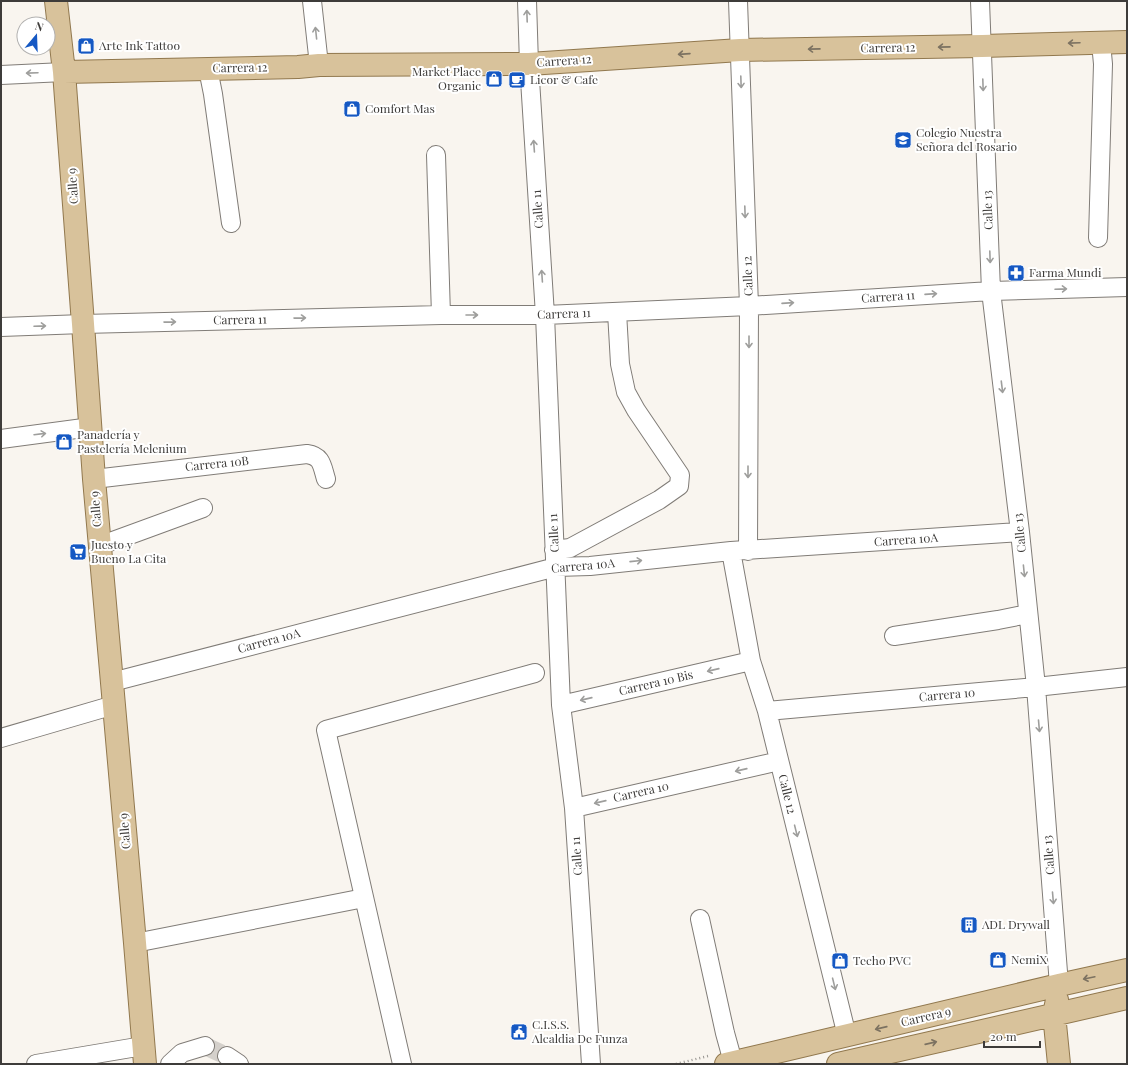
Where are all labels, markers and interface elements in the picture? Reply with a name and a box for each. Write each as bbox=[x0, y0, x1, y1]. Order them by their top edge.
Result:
one-way arrow bbox=[524, 10, 531, 23]
north arrow bbox=[16, 16, 56, 56]
text: N bbox=[33, 18, 46, 34]
one-way arrow bbox=[312, 27, 319, 40]
shop icon: Arte Ink Tattoo bbox=[76, 36, 96, 56]
place label: Arte Ink Tattoo bbox=[98, 37, 180, 53]
street label: Carrera 12 bbox=[860, 39, 916, 55]
one-way arrow bbox=[1068, 40, 1081, 47]
one-way arrow bbox=[938, 43, 951, 51]
one-way arrow bbox=[808, 45, 821, 53]
street label: Carrera 12 bbox=[536, 50, 592, 70]
one-way arrow bbox=[678, 50, 691, 57]
street label: Carrera 12 bbox=[212, 59, 268, 75]
place label: Market Place Organic bbox=[412, 63, 481, 93]
shop icon: Market Place Organic bbox=[484, 69, 504, 89]
one-way arrow bbox=[26, 70, 39, 77]
cafe icon: Licor & Cafe bbox=[507, 70, 527, 90]
place label: Licor & Cafe bbox=[530, 71, 598, 87]
one-way arrow bbox=[737, 75, 745, 88]
one-way arrow bbox=[980, 78, 987, 91]
shop icon: Comfort Mas bbox=[342, 99, 362, 119]
place label: Comfort Mas bbox=[365, 100, 435, 116]
place label: Colegio Nuestra Señora del Rosario bbox=[916, 124, 1017, 154]
school or university icon: Colegio Nuestra Señora del Rosario bbox=[893, 130, 913, 150]
one-way arrow bbox=[530, 140, 538, 153]
street label: Calle 9 bbox=[63, 167, 81, 205]
street label: Calle 11 bbox=[528, 189, 546, 229]
street label: Calle 13 bbox=[978, 190, 996, 230]
one-way arrow bbox=[742, 205, 749, 218]
one-way arrow bbox=[986, 250, 994, 263]
street label: Calle 12 bbox=[738, 255, 756, 296]
pharmacy icon: Farma Mundi bbox=[1006, 263, 1026, 283]
place label: Farma Mundi bbox=[1029, 264, 1102, 280]
one-way arrow bbox=[539, 270, 546, 283]
one-way arrow bbox=[1054, 285, 1067, 292]
street label: Carrera 11 bbox=[861, 286, 916, 306]
one-way arrow bbox=[924, 291, 937, 298]
one-way arrow bbox=[781, 300, 794, 307]
street label: Carrera 11 bbox=[537, 304, 592, 322]
street label: Carrera 11 bbox=[213, 311, 268, 327]
one-way arrow bbox=[465, 311, 478, 319]
one-way arrow bbox=[293, 315, 306, 322]
one-way arrow bbox=[163, 318, 176, 325]
one-way arrow bbox=[33, 322, 46, 329]
one-way arrow bbox=[745, 335, 753, 348]
one-way arrow bbox=[999, 380, 1006, 393]
place label: Panadería y Pastelería Melenium bbox=[77, 426, 187, 456]
one-way arrow bbox=[33, 430, 46, 438]
shop icon: Panadería y Pastelería Melenium bbox=[54, 432, 74, 452]
street label: Carrera 10B bbox=[184, 452, 250, 474]
one-way arrow bbox=[744, 465, 752, 478]
street label: Calle 9 bbox=[85, 490, 105, 528]
street label: Calle 11 bbox=[544, 513, 562, 553]
street label: Calle 13 bbox=[1009, 513, 1029, 554]
street label: Carrera 10A bbox=[873, 529, 939, 549]
place label: Juesto y Bueno La Cita bbox=[90, 536, 166, 566]
supermarket icon: Juesto y Bueno La Cita bbox=[68, 542, 88, 562]
street label: Carrera 10A bbox=[550, 554, 616, 576]
one-way arrow bbox=[630, 558, 643, 565]
one-way arrow bbox=[1020, 564, 1027, 577]
street label: Carrera 10A bbox=[236, 624, 302, 656]
street label: Carrera 10 Bis bbox=[617, 666, 695, 698]
one-way arrow bbox=[707, 666, 720, 674]
street label: Carrera 10 bbox=[918, 684, 976, 704]
one-way arrow bbox=[580, 696, 593, 704]
one-way arrow bbox=[1035, 719, 1042, 732]
one-way arrow bbox=[734, 766, 747, 774]
street label: Calle 12 bbox=[775, 772, 801, 815]
street label: Carrera 10 bbox=[611, 777, 670, 805]
one-way arrow bbox=[594, 798, 607, 806]
street label: Calle 9 bbox=[114, 812, 134, 850]
one-way arrow bbox=[793, 824, 800, 837]
street label: Calle 13 bbox=[1038, 835, 1058, 876]
street label: Calle 11 bbox=[567, 836, 585, 876]
one-way arrow bbox=[1049, 891, 1056, 904]
building icon: ADL Drywall bbox=[959, 915, 979, 935]
place label: ADL Drywall bbox=[981, 916, 1051, 932]
shop icon: NemiX bbox=[988, 950, 1008, 970]
shop icon: Techo PVC bbox=[830, 951, 850, 971]
place label: NemiX bbox=[1011, 951, 1048, 967]
place label: Techo PVC bbox=[853, 952, 911, 968]
one-way arrow bbox=[1083, 975, 1096, 983]
one-way arrow bbox=[830, 978, 838, 991]
street label: Carrera 9 bbox=[899, 1002, 952, 1030]
place label: C.I.S.S. Alcaldia De Funza bbox=[531, 1016, 628, 1046]
public building icon: C.I.S.S. Alcaldia De Funza bbox=[509, 1022, 529, 1042]
scale bar bbox=[984, 1023, 1040, 1049]
one-way arrow bbox=[875, 1025, 888, 1032]
text: 20 m bbox=[990, 1028, 1017, 1044]
one-way arrow bbox=[924, 1039, 937, 1046]

